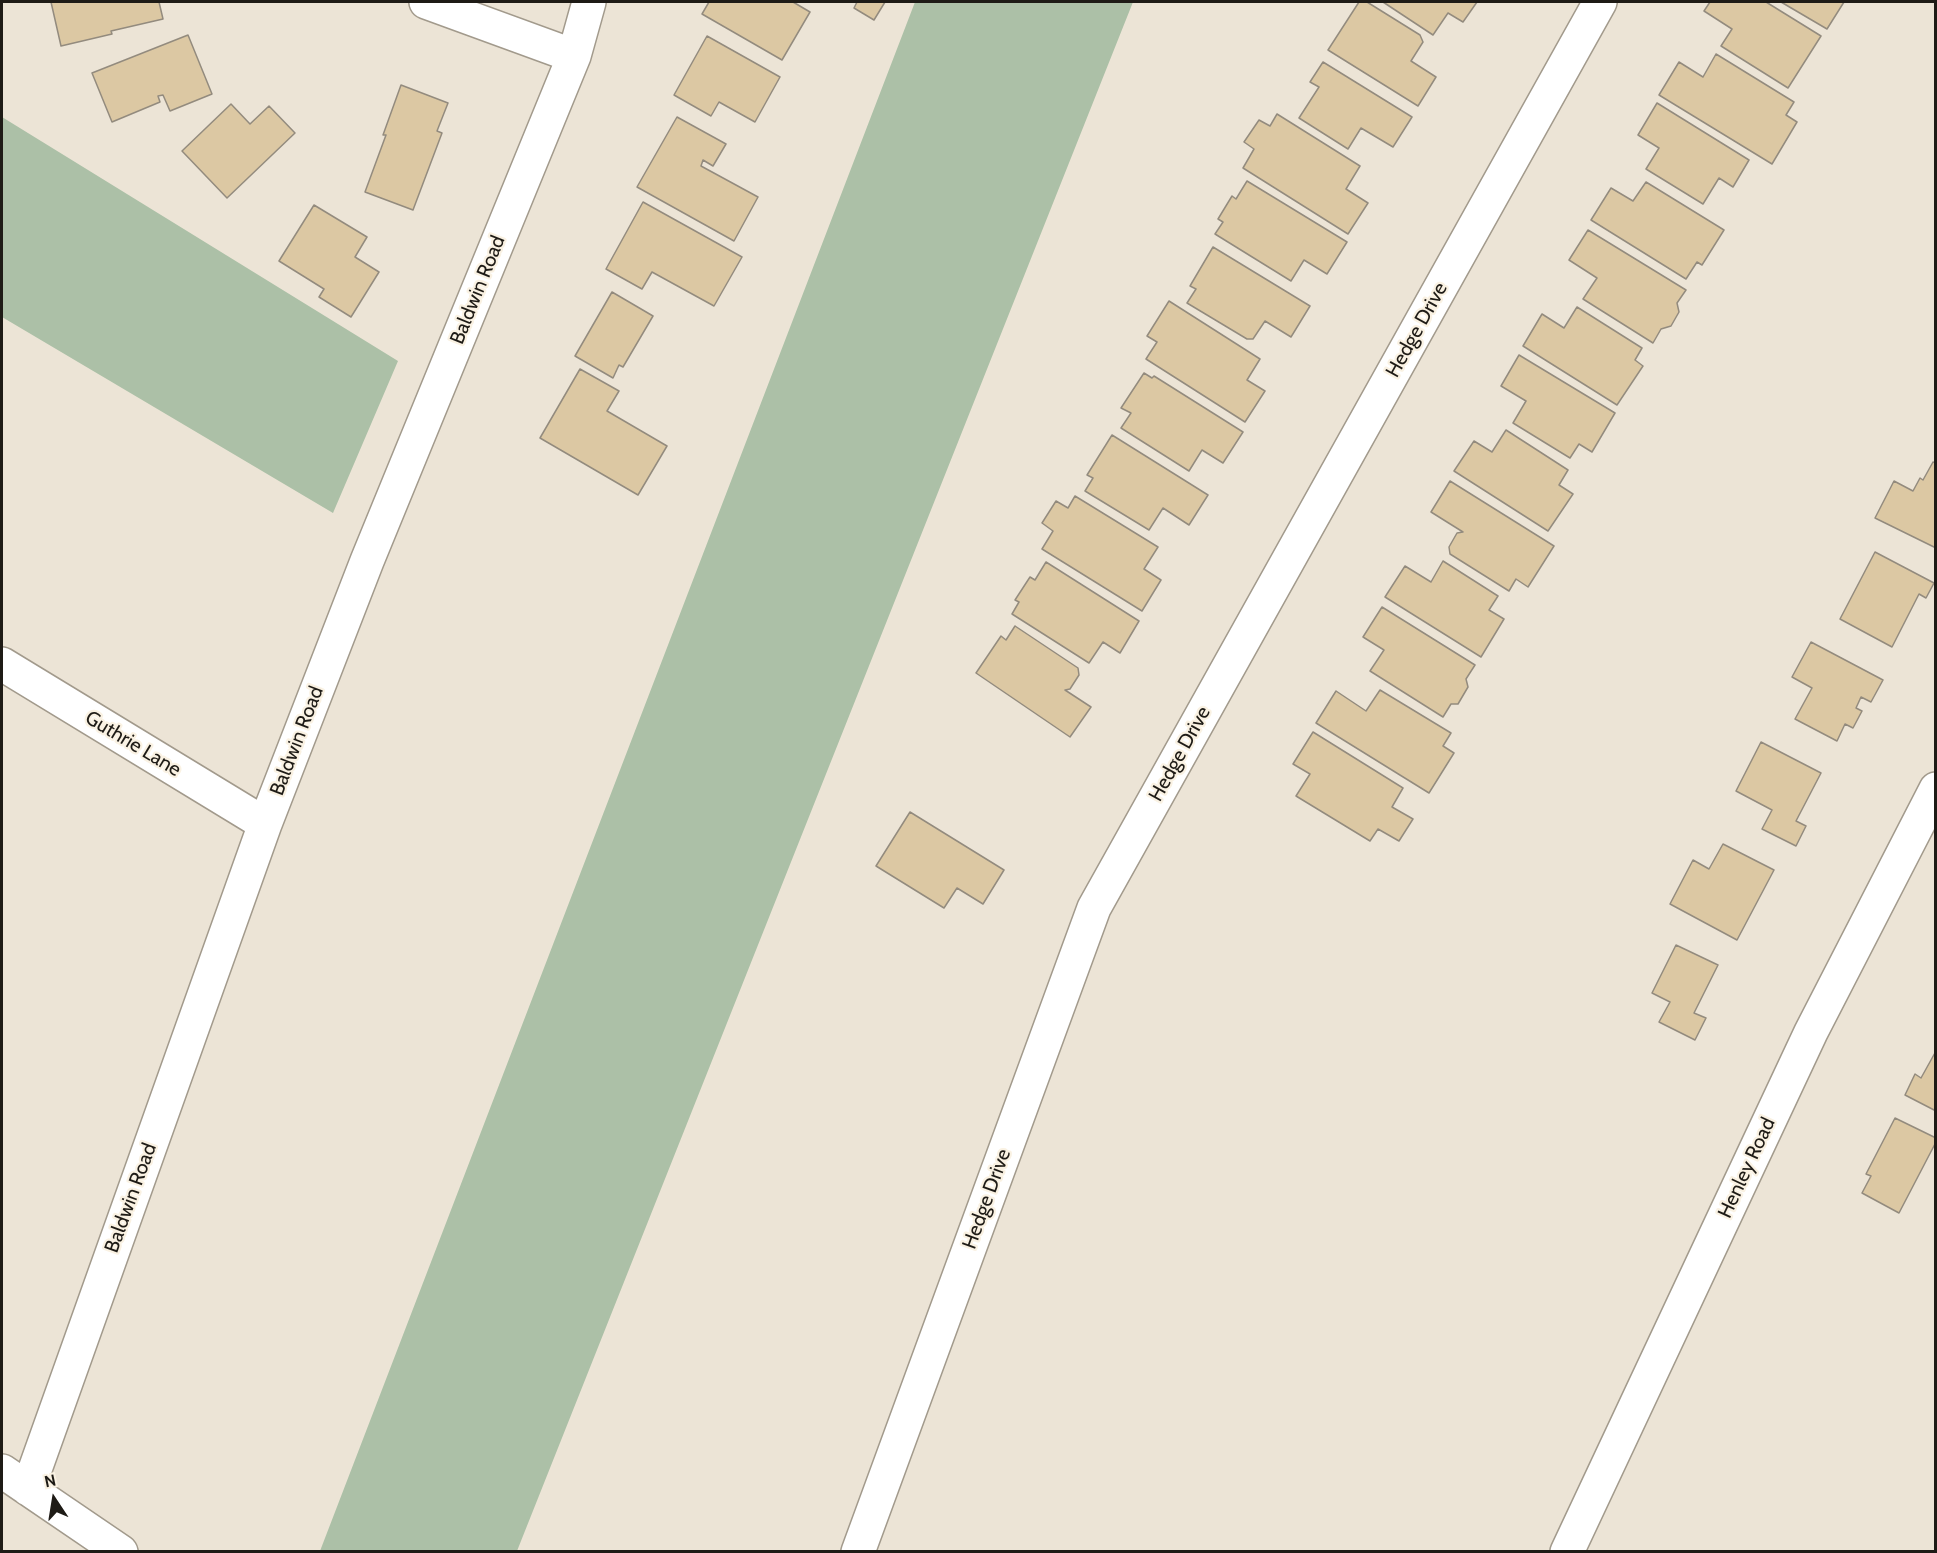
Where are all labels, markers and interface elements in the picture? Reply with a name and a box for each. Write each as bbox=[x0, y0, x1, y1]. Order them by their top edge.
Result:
street label: Baldwin Road bbox=[445, 232, 511, 348]
street label: Hedge Drive bbox=[1381, 278, 1453, 382]
street label: Baldwin Road bbox=[265, 683, 329, 799]
street label: Hedge Drive bbox=[1144, 702, 1216, 806]
street label: Guthrie Lane bbox=[81, 706, 185, 782]
street label: Henley Road bbox=[1713, 1114, 1781, 1222]
street label: Baldwin Road bbox=[100, 1140, 162, 1256]
street label: Hedge Drive bbox=[958, 1146, 1016, 1252]
north arrow bbox=[24, 1469, 84, 1529]
text: N bbox=[43, 1470, 58, 1491]

